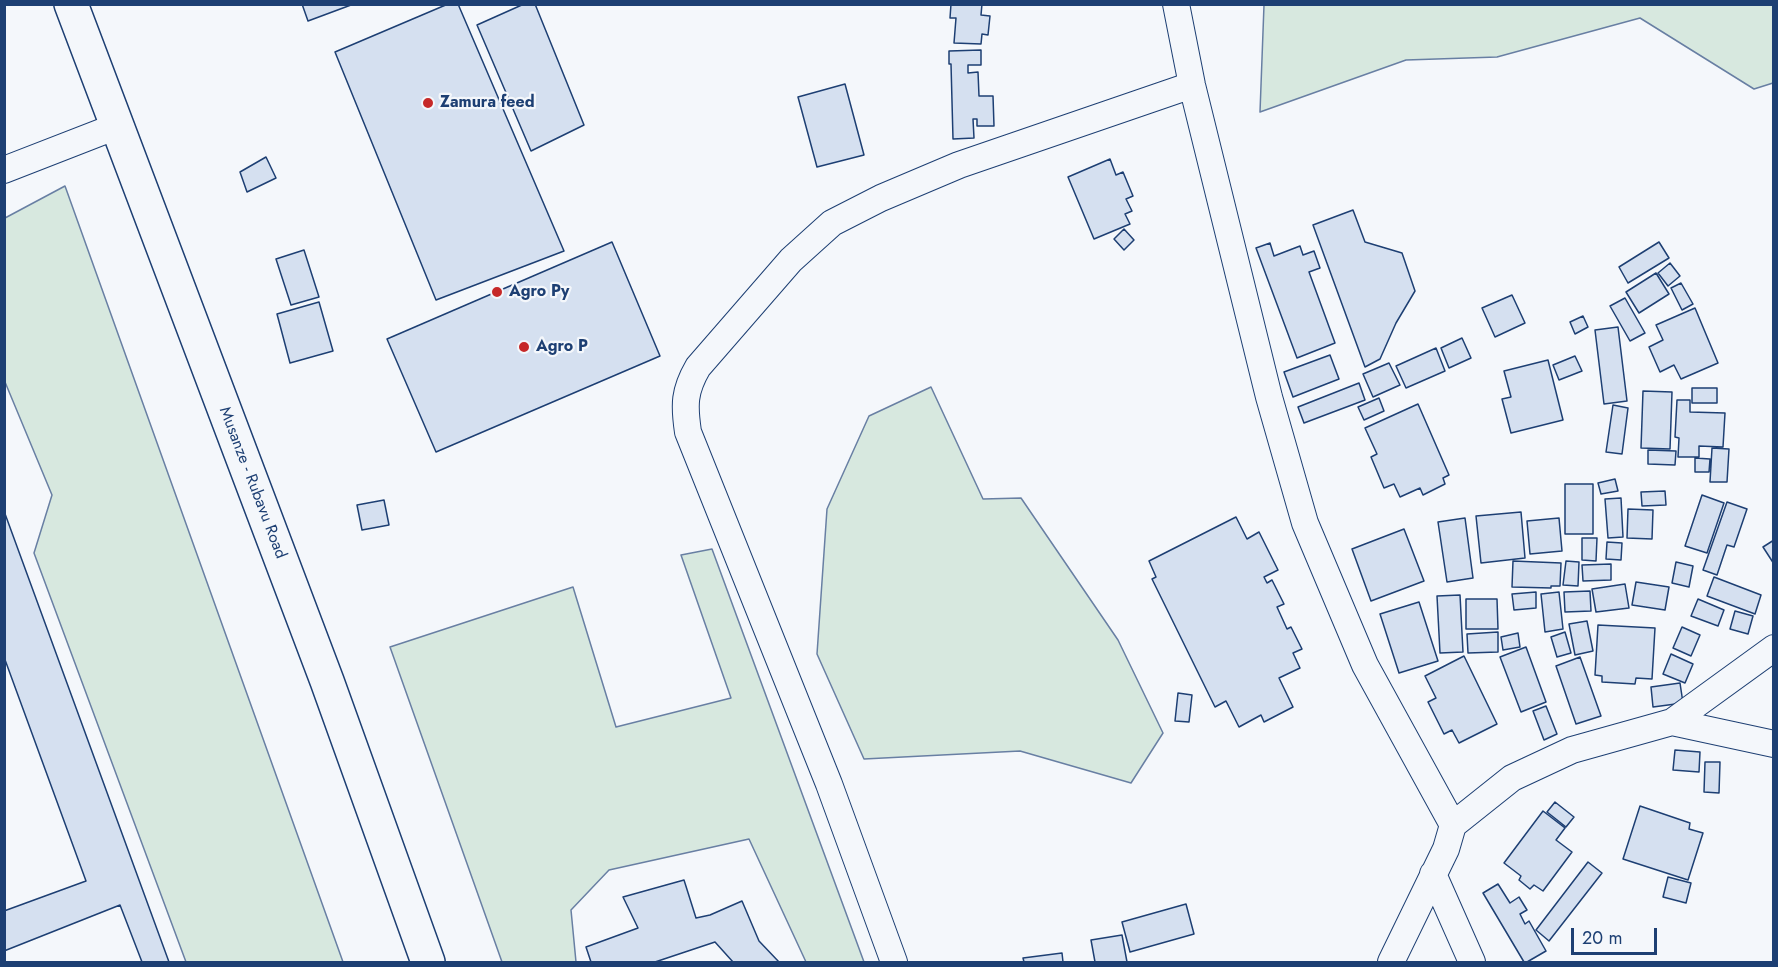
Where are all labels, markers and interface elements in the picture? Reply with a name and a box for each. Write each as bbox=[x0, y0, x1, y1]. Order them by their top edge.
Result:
place label: Zamura feed bbox=[440, 93, 535, 113]
marker: Zamura feed bbox=[421, 96, 435, 110]
place label: Agro Py bbox=[509, 282, 569, 302]
marker: Agro Py bbox=[490, 285, 504, 299]
place label: Agro P bbox=[536, 337, 588, 357]
marker: Agro P bbox=[517, 340, 531, 354]
street label: Musanze - Rubavu Road bbox=[214, 404, 290, 562]
scale bar bbox=[1574, 916, 1660, 954]
text: 20 m bbox=[1582, 925, 1622, 951]

